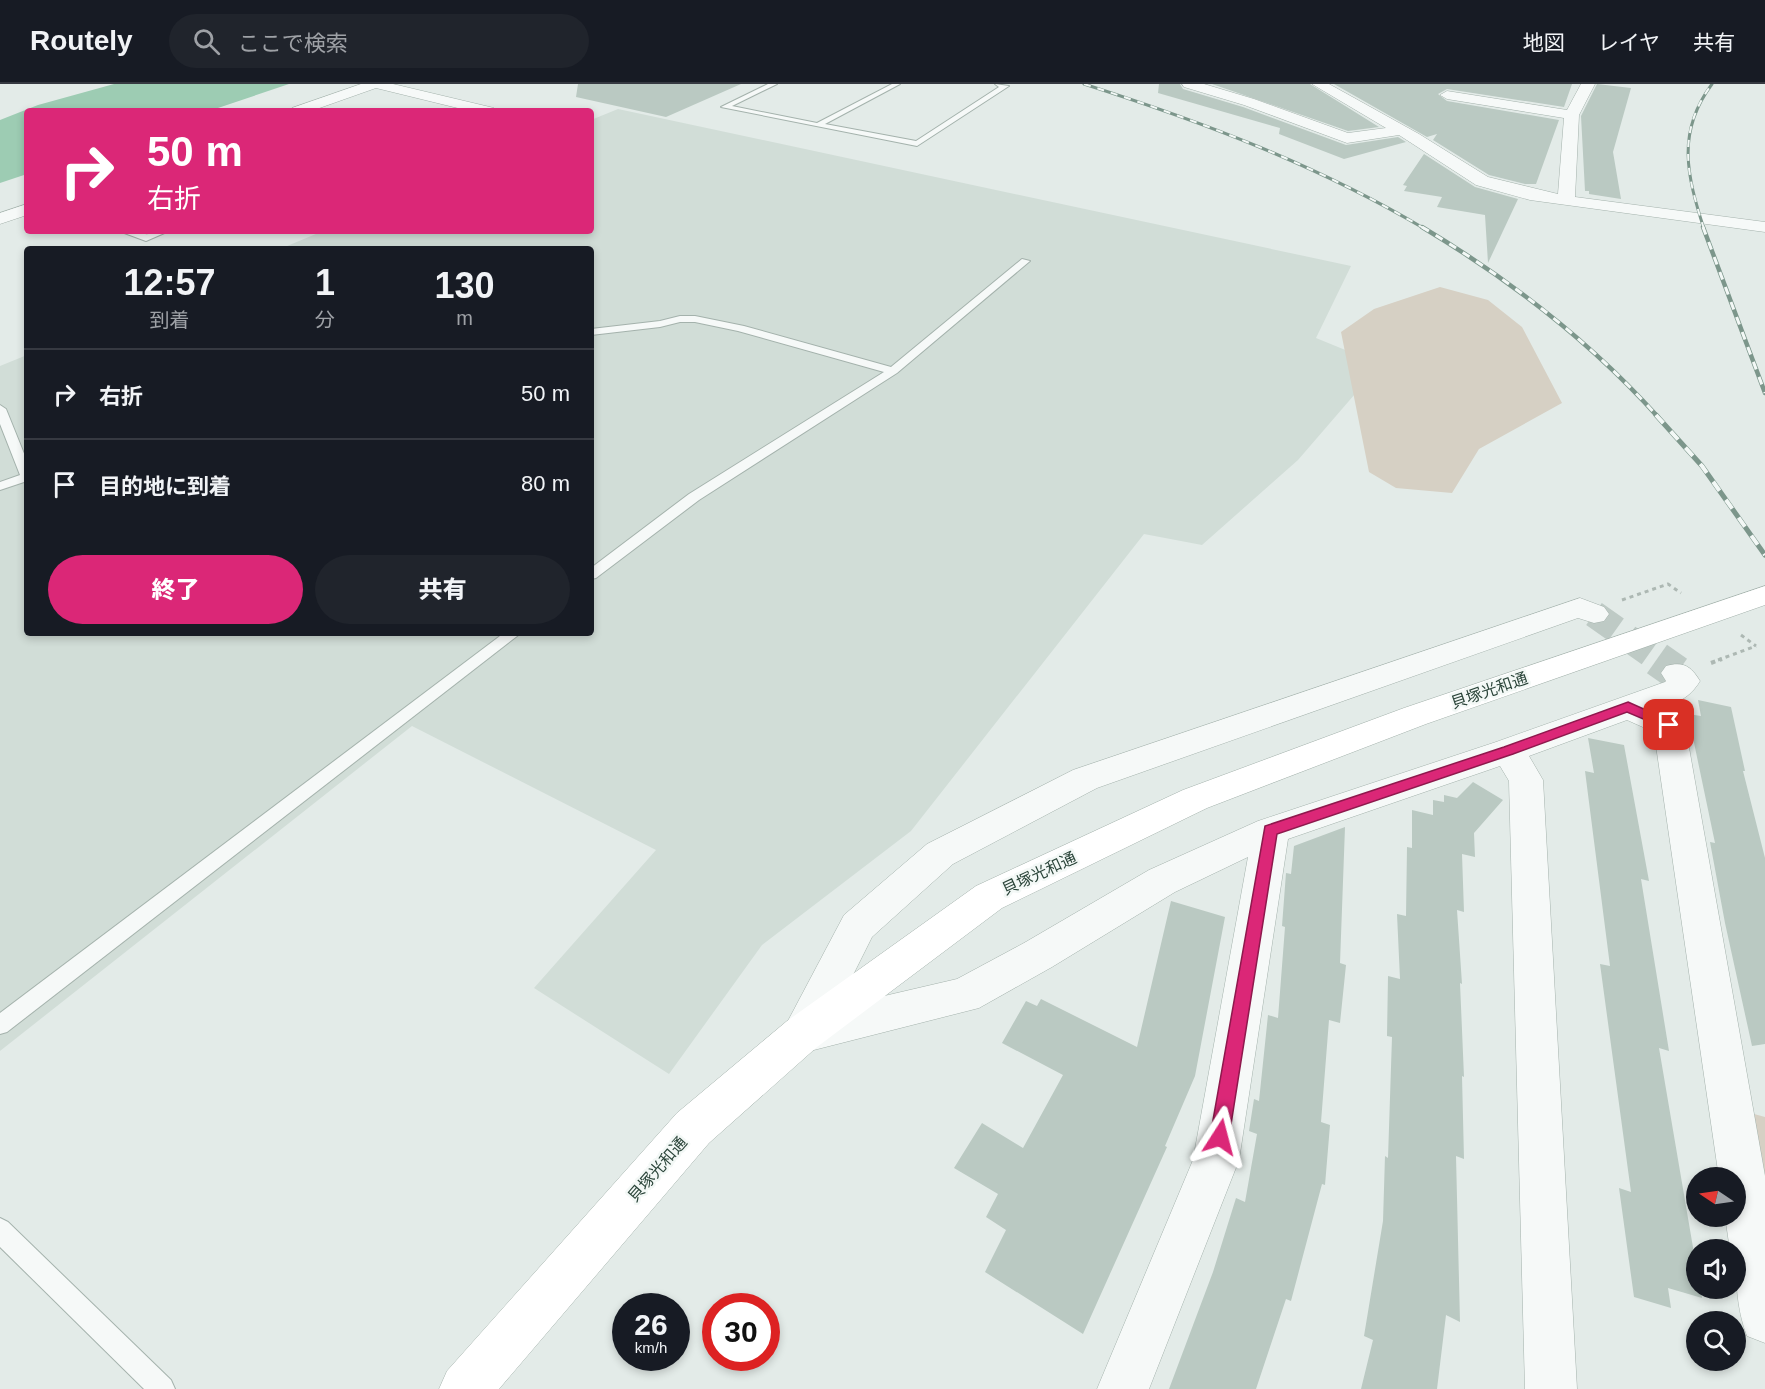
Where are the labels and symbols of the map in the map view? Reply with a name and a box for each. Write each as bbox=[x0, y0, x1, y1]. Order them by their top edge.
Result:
street label: 貝塚光和通 bbox=[1449, 669, 1530, 712]
pin bbox=[1643, 699, 1694, 750]
street label: 貝塚光和通 bbox=[999, 849, 1079, 898]
position arrow bbox=[1188, 1105, 1252, 1169]
street label: 貝塚光和通 bbox=[625, 1134, 690, 1205]
north arrow bbox=[1686, 1167, 1746, 1227]
speed limit sign: 30 bbox=[702, 1293, 780, 1371]

